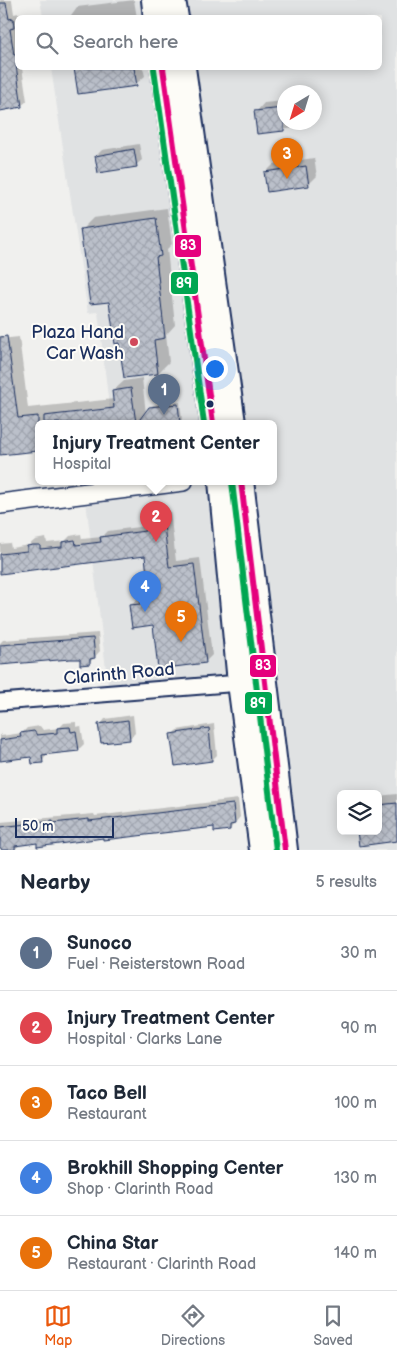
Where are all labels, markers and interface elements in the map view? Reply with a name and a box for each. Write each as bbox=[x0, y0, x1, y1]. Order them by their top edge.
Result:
search box bbox=[15, 15, 382, 70]
icon: search bbox=[33, 29, 61, 57]
text: Search here bbox=[73, 31, 178, 54]
north arrow bbox=[277, 85, 322, 130]
pin: 3 bbox=[271, 138, 303, 179]
line badge: 83 bbox=[174, 234, 202, 258]
text: 83 bbox=[180, 237, 196, 254]
line badge: 89 bbox=[170, 271, 199, 295]
text: 89 bbox=[176, 275, 192, 292]
place label: Plaza Hand Car Wash bbox=[31, 322, 124, 364]
marker: Plaza Hand Car Wash bbox=[128, 336, 140, 348]
your location bbox=[202, 356, 228, 382]
pin: 1 bbox=[148, 374, 180, 415]
unlabelled marker bbox=[205, 399, 215, 409]
popup bbox=[35, 420, 277, 485]
text: Injury Treatment Center bbox=[52, 432, 260, 455]
text: Hospital bbox=[52, 455, 111, 474]
pin: 2 bbox=[140, 501, 172, 542]
pin: 4 bbox=[129, 571, 161, 612]
pin: 5 bbox=[165, 601, 197, 642]
line badge: 83 bbox=[249, 654, 277, 678]
text: 83 bbox=[255, 657, 271, 674]
street label: Clarinth Road bbox=[62, 659, 176, 689]
line badge: 89 bbox=[244, 691, 273, 715]
text: 89 bbox=[250, 695, 266, 712]
map controls bbox=[337, 790, 382, 835]
button: layers bbox=[337, 790, 382, 835]
scale bar bbox=[15, 815, 114, 838]
text: 50 m bbox=[22, 818, 54, 835]
text: Nearby bbox=[20, 870, 90, 895]
text: 5 results bbox=[315, 873, 377, 892]
text: Sunoco bbox=[67, 932, 132, 955]
text: 1 bbox=[33, 944, 39, 963]
text: 30 m bbox=[340, 944, 377, 963]
text: Fuel · Reisterstown Road bbox=[67, 955, 245, 974]
text: Injury Treatment Center bbox=[67, 1007, 275, 1030]
text: 2 bbox=[31, 1019, 41, 1038]
text: 90 m bbox=[341, 1019, 377, 1038]
text: Hospital · Clarks Lane bbox=[67, 1030, 222, 1049]
text: Taco Bell bbox=[67, 1082, 147, 1105]
text: 3 bbox=[31, 1094, 41, 1113]
text: 100 m bbox=[334, 1094, 377, 1113]
text: Restaurant bbox=[67, 1105, 147, 1124]
text: Brokhill Shopping Center bbox=[67, 1157, 283, 1180]
text: 4 bbox=[31, 1169, 41, 1188]
text: 130 m bbox=[334, 1169, 377, 1188]
text: Shop · Clarinth Road bbox=[67, 1180, 214, 1199]
text: China Star bbox=[67, 1232, 158, 1255]
text: 5 bbox=[31, 1244, 41, 1263]
text: 140 m bbox=[334, 1244, 377, 1263]
text: Restaurant · Clarinth Road bbox=[67, 1255, 256, 1274]
tab: Map bbox=[44, 1302, 72, 1349]
tab: Directions bbox=[161, 1302, 225, 1349]
tab: Saved bbox=[313, 1302, 353, 1349]

